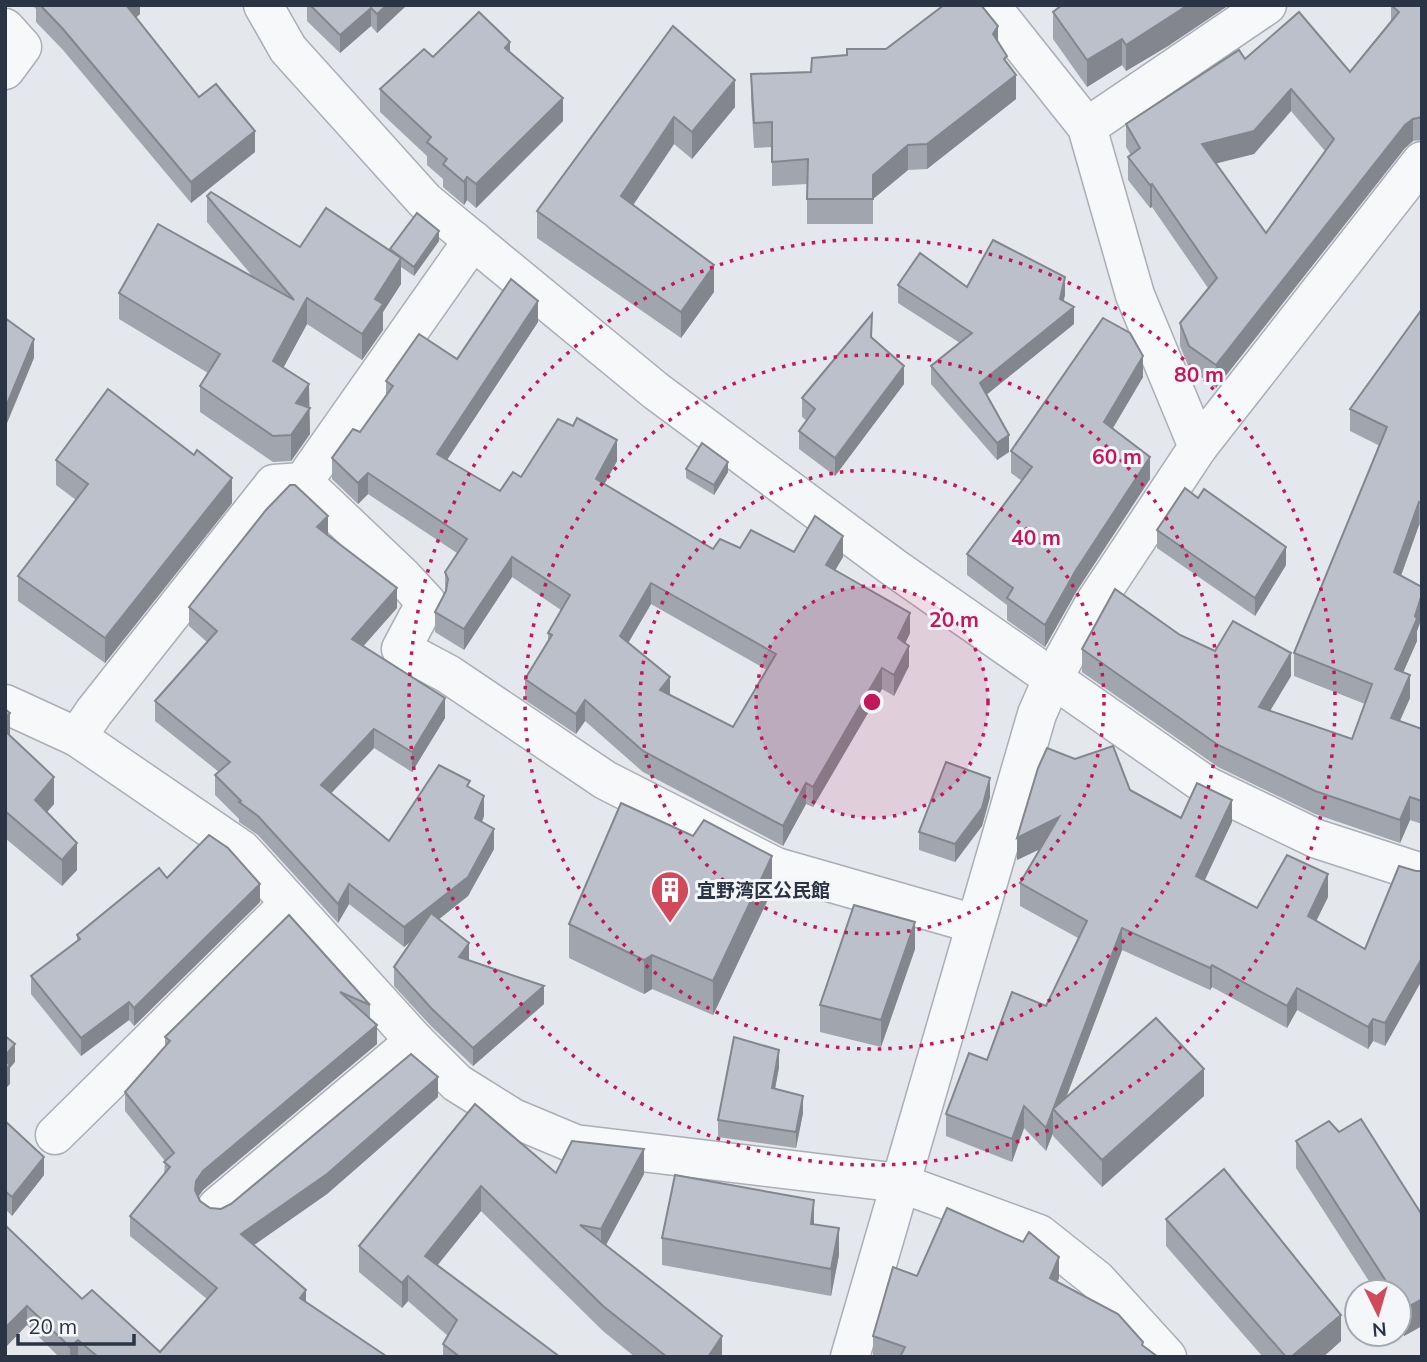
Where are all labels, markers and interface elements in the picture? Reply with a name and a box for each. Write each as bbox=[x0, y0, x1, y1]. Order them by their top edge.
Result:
text: 80 m bbox=[1174, 361, 1224, 387]
text: 60 m bbox=[1092, 443, 1142, 469]
text: 40 m bbox=[1011, 524, 1061, 550]
text: 20 m bbox=[929, 606, 979, 632]
centre of rings bbox=[860, 690, 884, 714]
building icon: 宜野湾区公民館 bbox=[649, 869, 691, 924]
place label: 宜野湾区公民館 bbox=[697, 878, 830, 902]
north arrow bbox=[1343, 1278, 1413, 1348]
scale bar bbox=[18, 1302, 133, 1346]
text: 20 m bbox=[28, 1313, 77, 1339]
text: N bbox=[1371, 1317, 1388, 1343]

